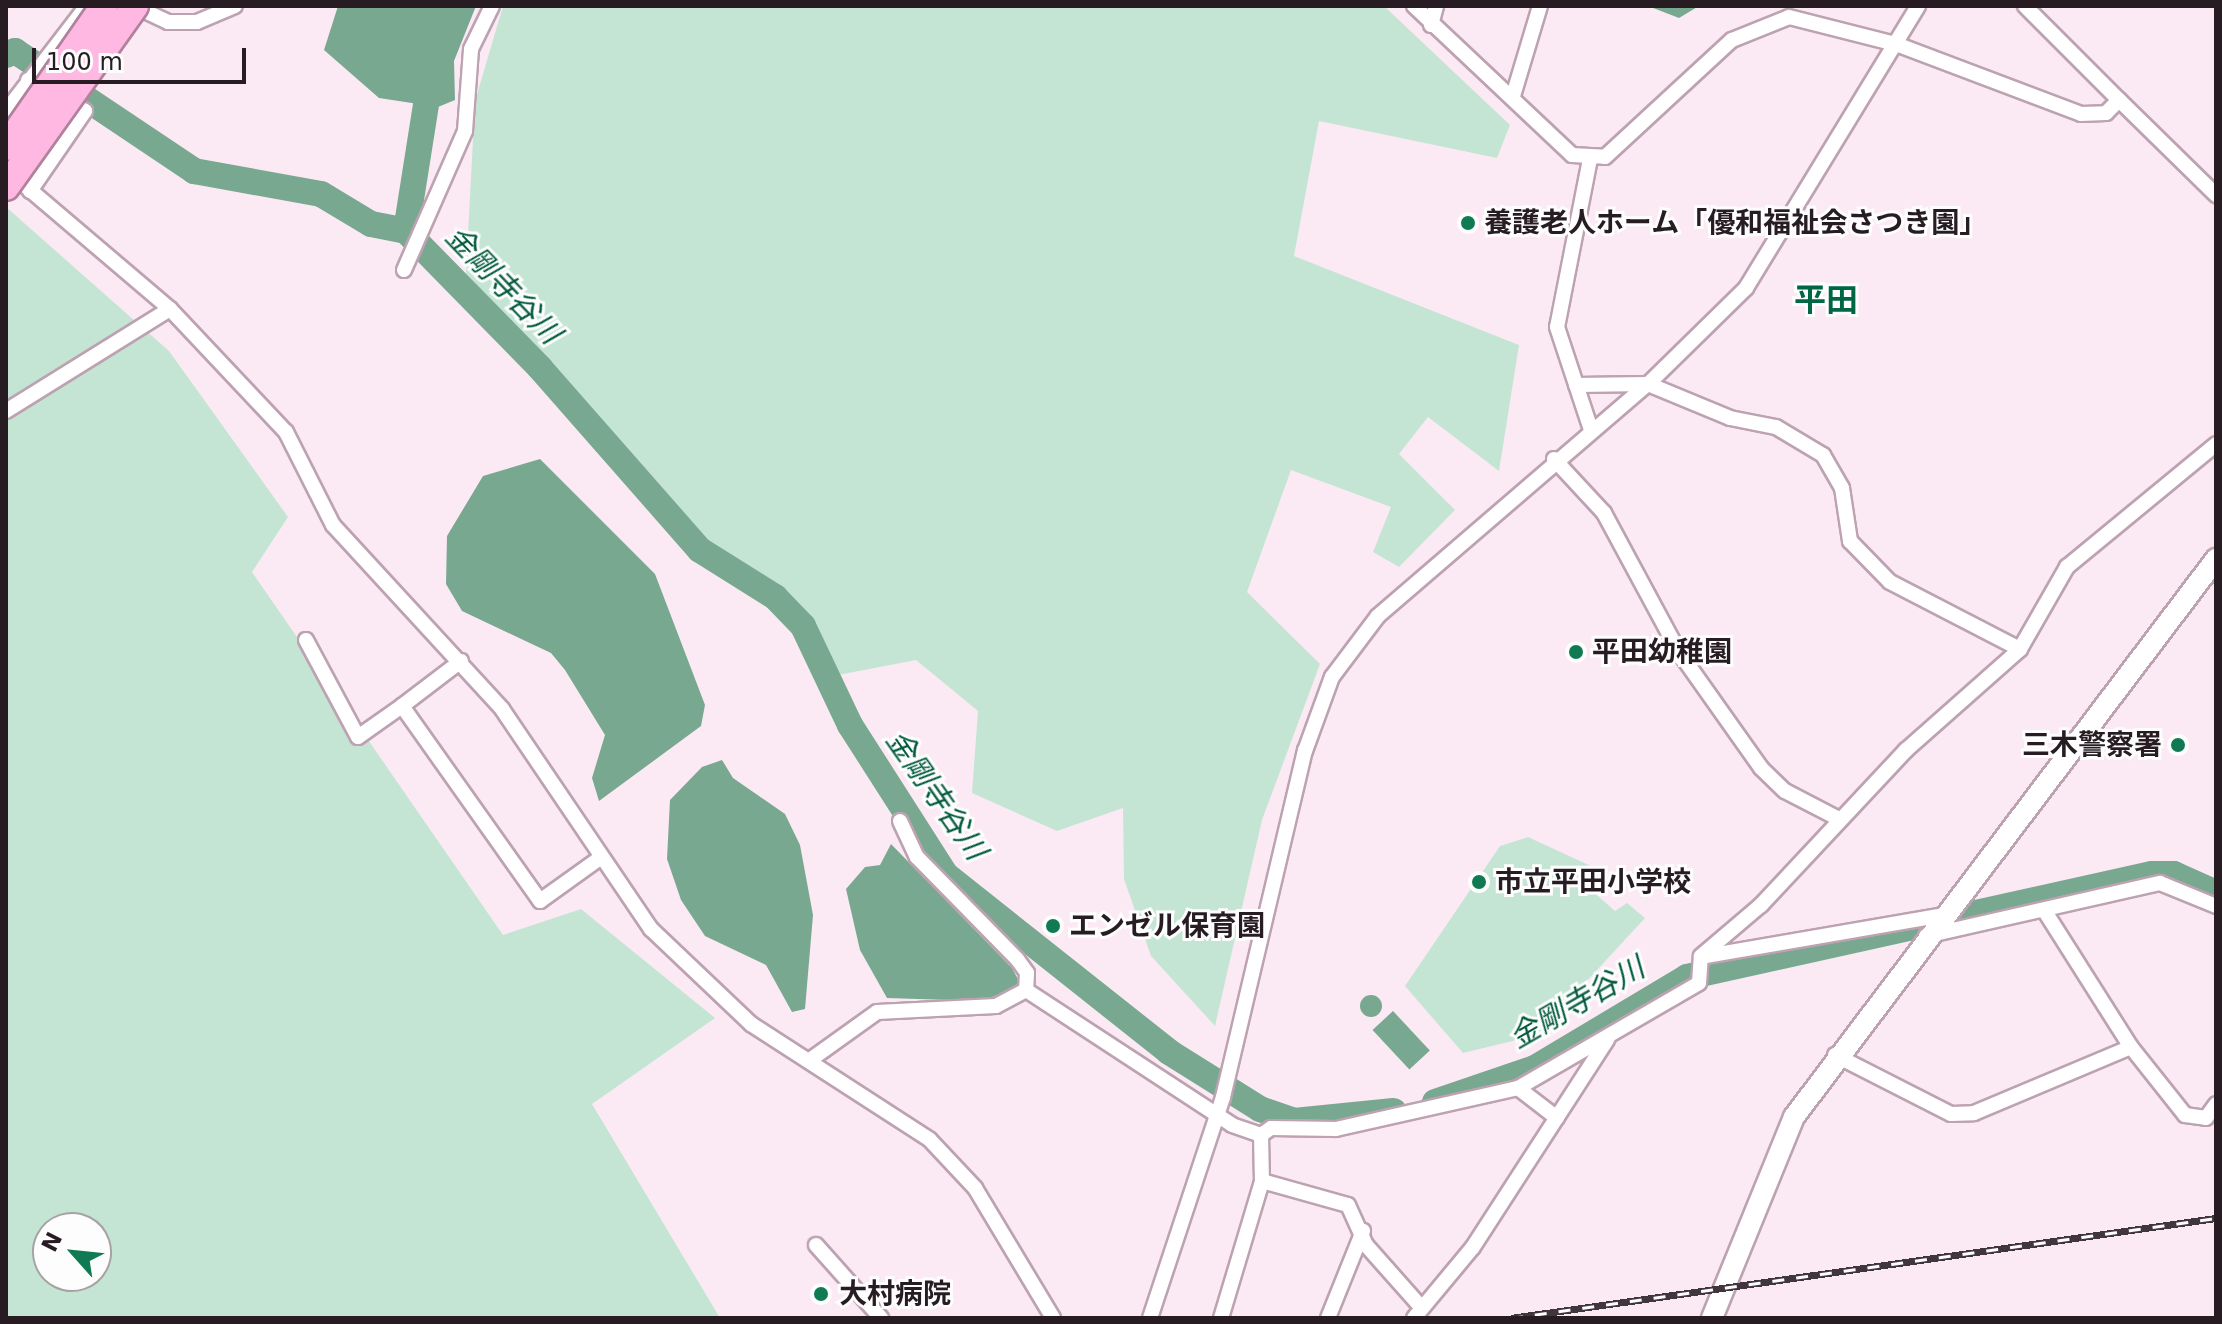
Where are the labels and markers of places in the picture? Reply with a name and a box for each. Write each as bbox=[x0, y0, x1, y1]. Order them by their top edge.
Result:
place label: 養護老人ホーム「優和福祉会さつき園」 bbox=[1484, 206, 1988, 240]
marker: 養護老人ホーム「優和福祉会さつき園」 bbox=[1459, 214, 1477, 232]
place label: 平田幼稚園 bbox=[1592, 635, 1732, 669]
marker: 平田幼稚園 bbox=[1567, 643, 1585, 661]
place label: 三木警察署 bbox=[2022, 728, 2162, 762]
marker: 三木警察署 bbox=[2169, 736, 2187, 754]
place label: 市立平田小学校 bbox=[1495, 865, 1691, 899]
marker: 市立平田小学校 bbox=[1470, 873, 1488, 891]
place label: エンゼル保育園 bbox=[1069, 909, 1265, 943]
marker: エンゼル保育園 bbox=[1044, 917, 1062, 935]
place label: 大村病院 bbox=[839, 1277, 951, 1311]
marker: 大村病院 bbox=[810, 1283, 832, 1305]

